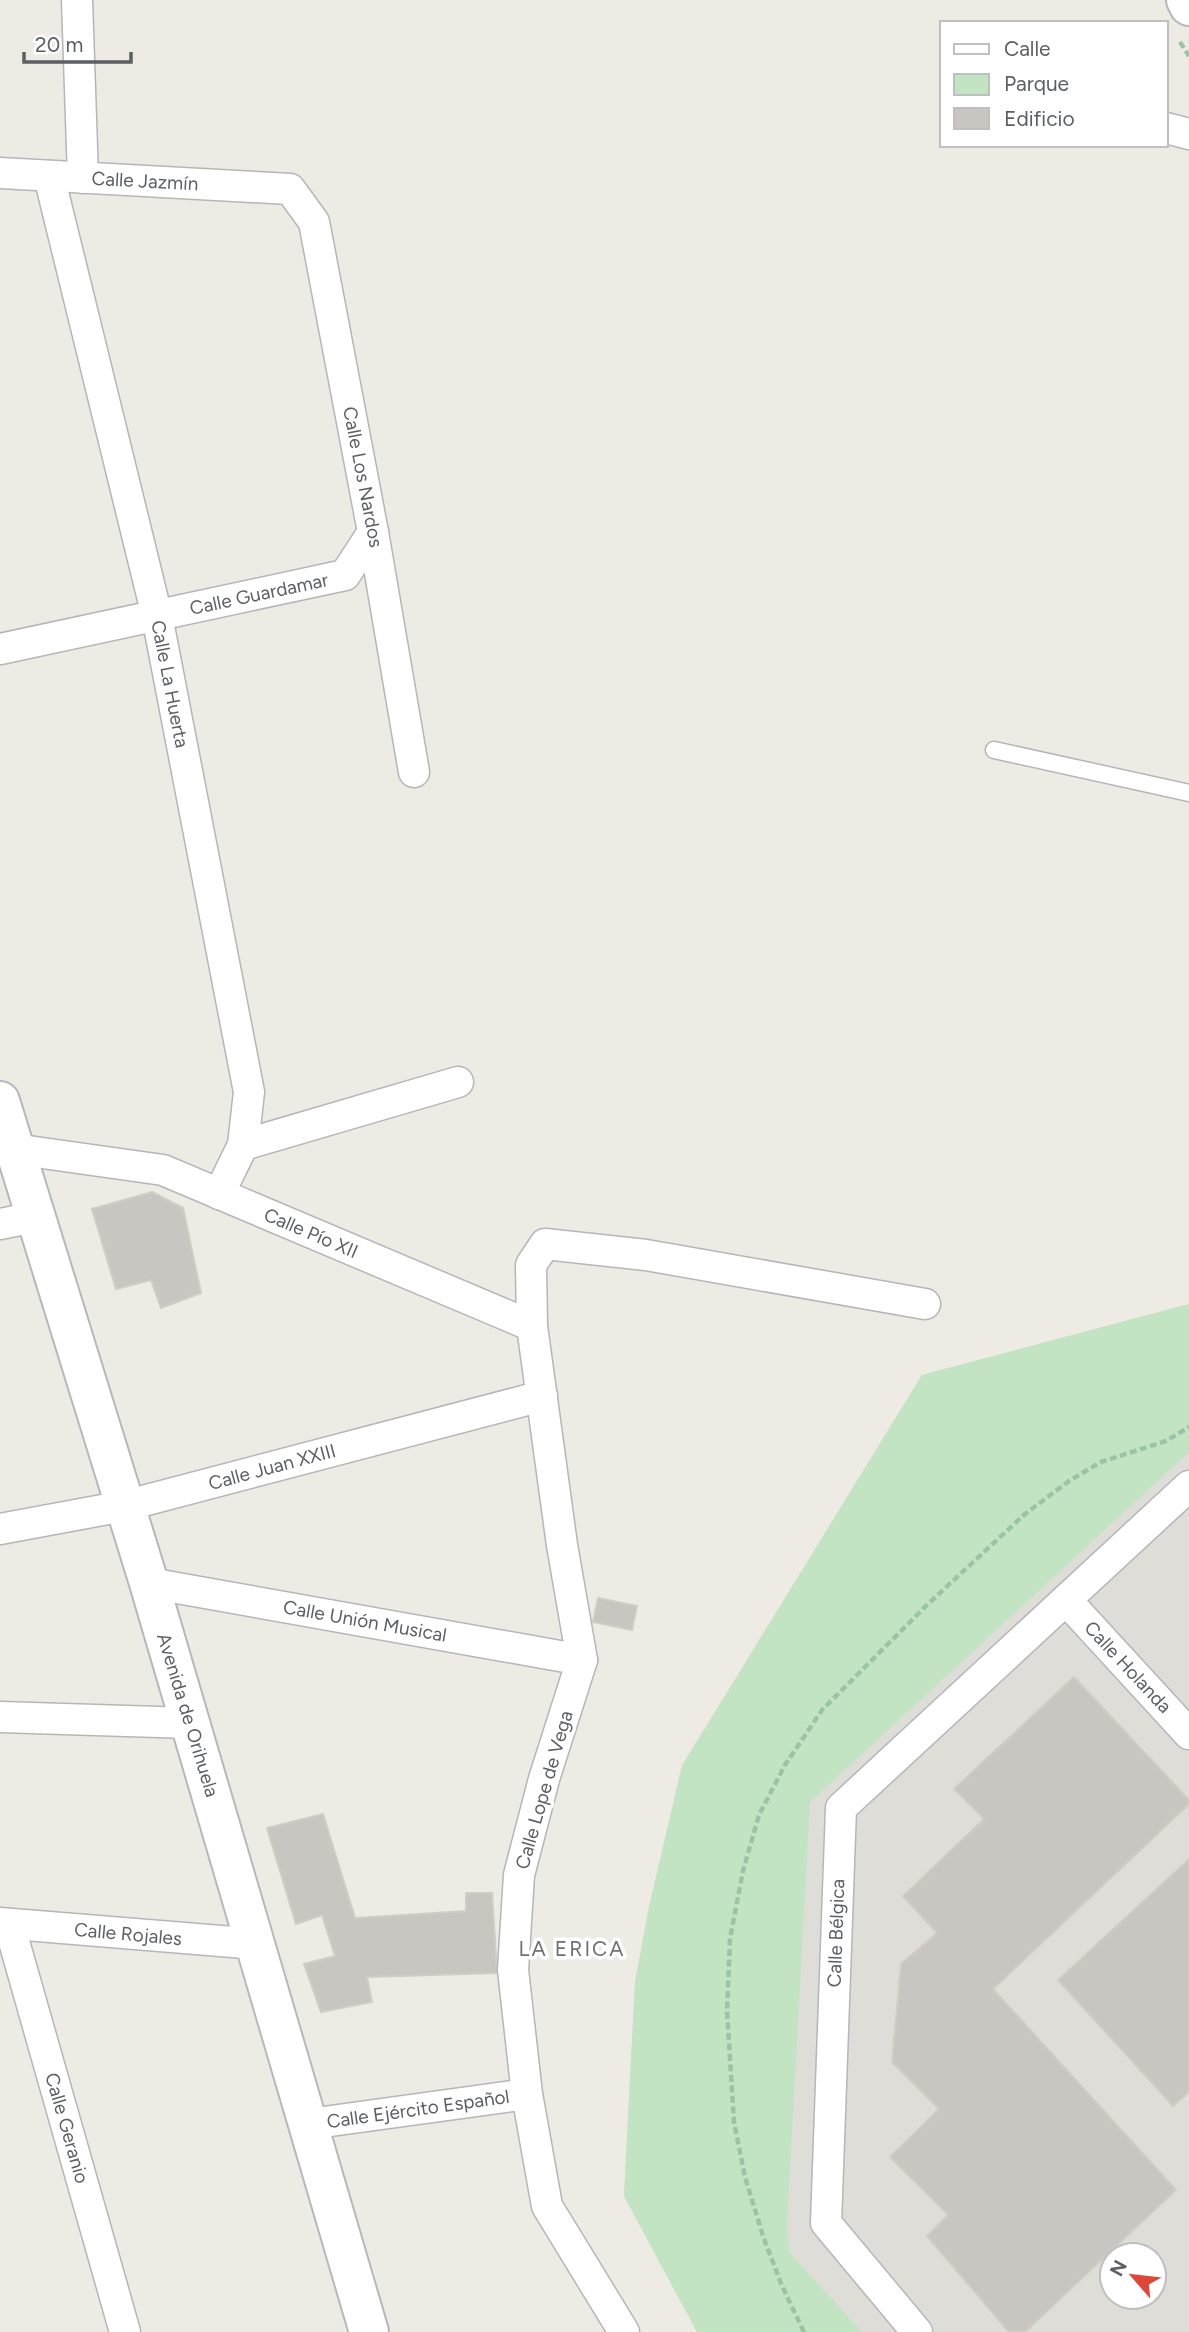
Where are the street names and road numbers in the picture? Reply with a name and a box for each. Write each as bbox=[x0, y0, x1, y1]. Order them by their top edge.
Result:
street label: Calle Jazmín bbox=[91, 167, 199, 195]
street label: Calle Los Nardos bbox=[338, 405, 388, 550]
street label: Calle Guardamar bbox=[188, 568, 331, 620]
street label: Calle La Huerta bbox=[146, 618, 194, 750]
street label: Calle Pío XII bbox=[261, 1203, 361, 1263]
street label: Calle Juan XXIII bbox=[206, 1439, 338, 1495]
street label: Calle Unión Musical bbox=[281, 1595, 449, 1647]
street label: Calle Holanda bbox=[1080, 1616, 1176, 1718]
street label: Avenida de Orihuela bbox=[152, 1630, 224, 1800]
street label: Calle Lope de Vega bbox=[510, 1708, 578, 1872]
street label: Calle Bélgica bbox=[823, 1878, 849, 1988]
street label: Calle Rojales bbox=[73, 1918, 183, 1950]
street label: Calle Geranio bbox=[40, 2070, 94, 2186]
street label: Calle Ejército Español bbox=[325, 2085, 511, 2133]

